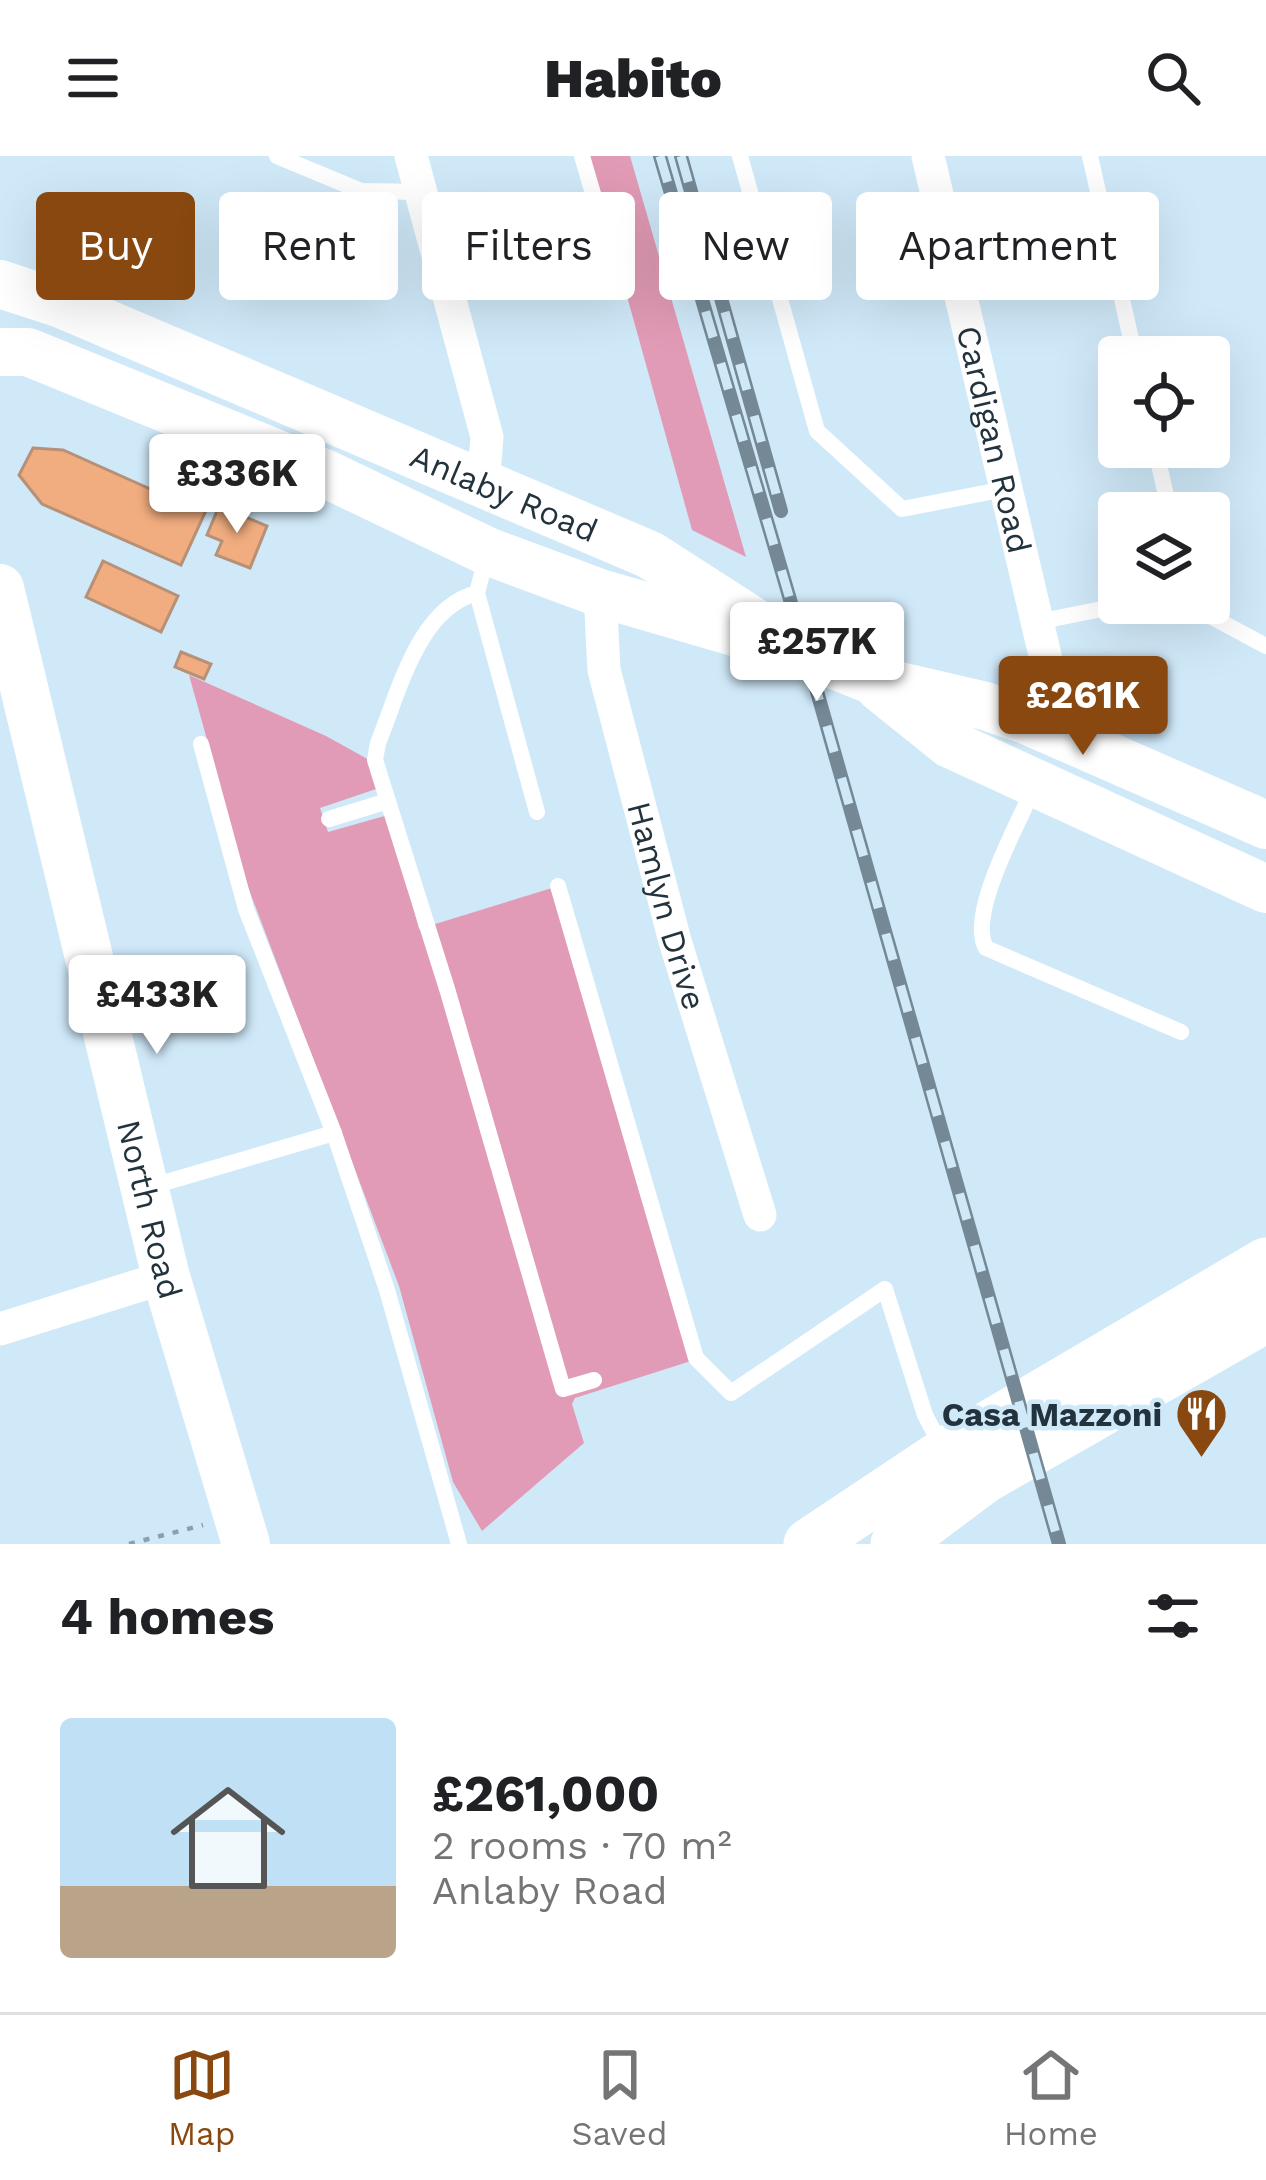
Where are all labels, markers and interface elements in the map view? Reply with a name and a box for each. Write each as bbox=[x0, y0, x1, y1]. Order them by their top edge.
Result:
icon: menu bbox=[60, 45, 126, 111]
icon: search bbox=[1140, 45, 1206, 111]
text: Habito bbox=[544, 47, 722, 110]
chip: Buy bbox=[36, 192, 195, 300]
chip: Rent bbox=[219, 192, 398, 300]
chip: Filters bbox=[422, 192, 635, 300]
chip: New bbox=[659, 192, 832, 300]
chip: Apartment bbox=[856, 192, 1159, 300]
street label: Cardigan Road bbox=[948, 322, 1039, 557]
map controls bbox=[1098, 336, 1230, 624]
button: locate bbox=[1098, 336, 1230, 468]
pin: £336K bbox=[153, 434, 321, 536]
street label: Anlaby Road bbox=[405, 436, 603, 550]
text: £336K bbox=[176, 450, 298, 495]
button: layers bbox=[1098, 492, 1230, 624]
pin: £257K bbox=[733, 602, 901, 704]
text: £257K bbox=[757, 618, 877, 663]
pin: £261K bbox=[999, 656, 1167, 758]
text: £261K bbox=[1026, 672, 1140, 717]
street label: Hamlyn Drive bbox=[619, 797, 714, 1015]
pin: £433K bbox=[73, 955, 241, 1057]
text: £433K bbox=[96, 971, 218, 1016]
street label: North Road bbox=[109, 1116, 190, 1303]
restaurant icon: Casa Mazzoni bbox=[1173, 1386, 1229, 1460]
place label: Casa Mazzoni bbox=[942, 1395, 1162, 1434]
icon: filters bbox=[1140, 1583, 1206, 1649]
text: 4 homes bbox=[60, 1587, 274, 1646]
text: £261,000 bbox=[432, 1764, 659, 1823]
icon: home bbox=[156, 1766, 300, 1910]
text: 2 rooms · 70 m² bbox=[432, 1823, 732, 1868]
text: Anlaby Road bbox=[432, 1868, 667, 1913]
tab: Map bbox=[168, 2042, 235, 2153]
tab: Saved bbox=[572, 2042, 667, 2153]
tab: Home bbox=[1004, 2042, 1098, 2153]

